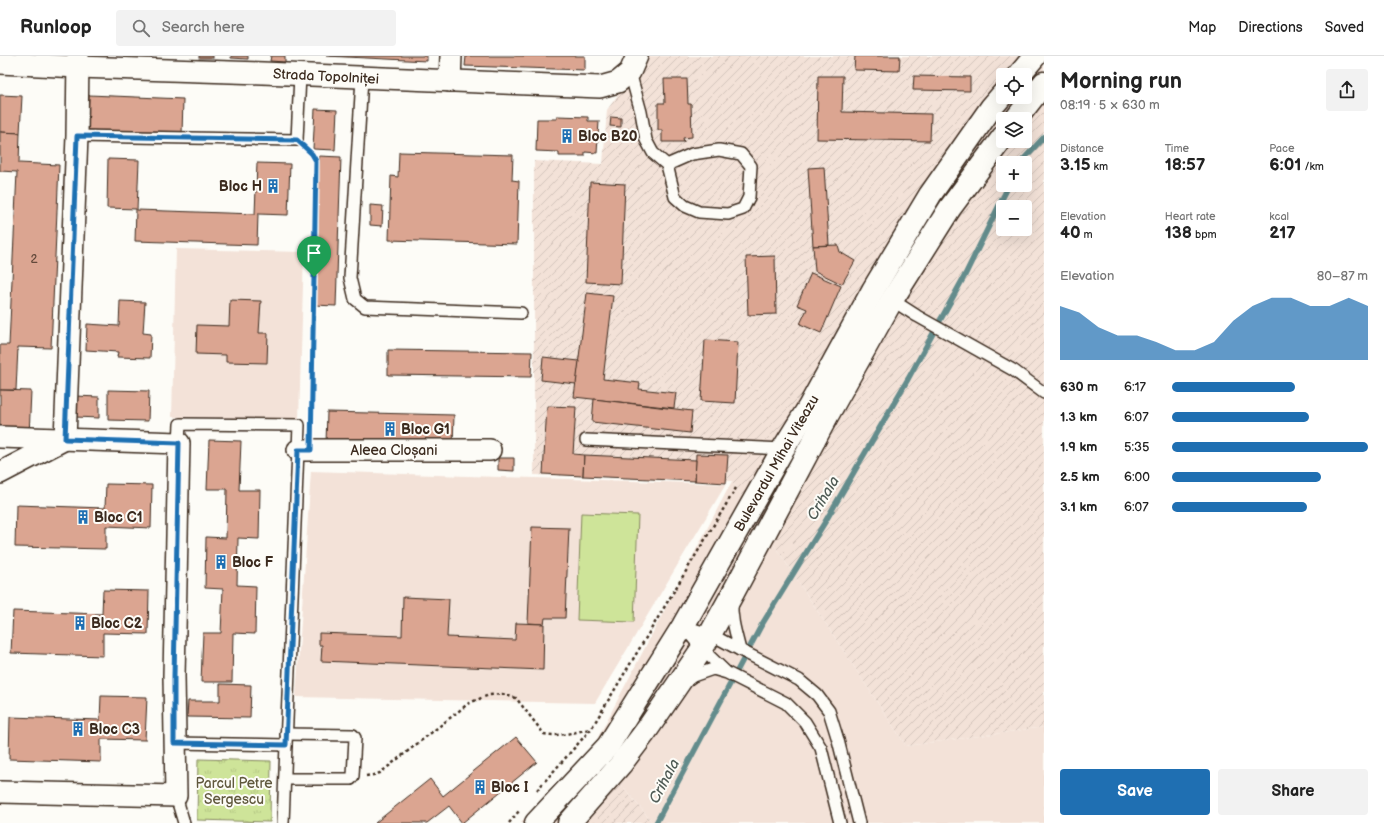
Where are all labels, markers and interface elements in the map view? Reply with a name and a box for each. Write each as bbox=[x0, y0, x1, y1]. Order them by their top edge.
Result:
search box bbox=[116, 10, 396, 46]
text: Runloop bbox=[20, 16, 92, 39]
icon: search bbox=[130, 17, 152, 39]
text: Search here bbox=[162, 18, 245, 37]
text: Map bbox=[1188, 19, 1216, 36]
text: Directions bbox=[1238, 19, 1303, 36]
text: Saved bbox=[1325, 19, 1364, 36]
street label: Strada Topolniței bbox=[273, 65, 379, 88]
map controls bbox=[996, 68, 1032, 236]
button: locate bbox=[996, 68, 1032, 104]
text: Morning run bbox=[1060, 68, 1182, 95]
button: share bbox=[1326, 69, 1368, 111]
text: 08:19 · 5 × 630 m bbox=[1060, 97, 1160, 113]
button: layers bbox=[996, 112, 1032, 148]
building icon: Bloc B20 bbox=[559, 128, 575, 144]
place label: Bloc B20 bbox=[578, 128, 638, 145]
text: Distance bbox=[1060, 142, 1104, 155]
text: Time bbox=[1165, 142, 1189, 155]
text: Pace bbox=[1269, 142, 1294, 155]
text: 3.15 bbox=[1060, 155, 1091, 175]
text: 18:57 bbox=[1165, 155, 1205, 175]
text: 6:01 bbox=[1269, 155, 1301, 175]
button: + bbox=[996, 156, 1032, 192]
text: km bbox=[1091, 160, 1108, 173]
text: /km bbox=[1301, 160, 1324, 173]
place label: Bloc H bbox=[219, 178, 262, 195]
building icon: Bloc H bbox=[265, 178, 281, 194]
button: − bbox=[996, 200, 1032, 236]
text: Elevation bbox=[1060, 210, 1106, 223]
text: Heart rate bbox=[1165, 210, 1215, 223]
text: kcal bbox=[1269, 210, 1289, 223]
text: 40 bbox=[1060, 223, 1081, 243]
text: 138 bbox=[1165, 223, 1192, 243]
text: 217 bbox=[1269, 223, 1296, 243]
text: m bbox=[1081, 228, 1093, 241]
text: bpm bbox=[1192, 228, 1217, 241]
pin bbox=[297, 236, 331, 277]
icon: arrive bbox=[303, 242, 325, 264]
house number: 2 bbox=[30, 252, 38, 267]
text: Elevation bbox=[1060, 268, 1114, 284]
text: 80–87 m bbox=[1317, 268, 1368, 284]
text: 630 m bbox=[1060, 379, 1098, 395]
text: 6:17 bbox=[1124, 379, 1146, 395]
street label: Bulevardul Mihai Viteazu bbox=[730, 392, 822, 535]
text: 1.3 km bbox=[1060, 409, 1097, 425]
text: 6:07 bbox=[1124, 409, 1149, 425]
building icon: Bloc G1 bbox=[382, 421, 398, 437]
place label: Bloc G1 bbox=[401, 421, 450, 438]
text: 1.9 km bbox=[1060, 439, 1097, 455]
text: 5:35 bbox=[1124, 439, 1150, 455]
street label: Aleea Cloșani bbox=[351, 442, 437, 459]
text: 2.5 km bbox=[1060, 469, 1100, 485]
text: 6:00 bbox=[1124, 469, 1150, 485]
water label: Crihala bbox=[803, 473, 844, 524]
text: 3.1 km bbox=[1060, 499, 1097, 515]
text: 6:07 bbox=[1124, 499, 1149, 515]
building icon: Bloc C1 bbox=[75, 509, 91, 525]
place label: Bloc C1 bbox=[94, 509, 143, 526]
building icon: Bloc F bbox=[213, 554, 229, 570]
place label: Bloc F bbox=[232, 554, 274, 571]
building icon: Bloc C2 bbox=[72, 615, 88, 631]
place label: Bloc C2 bbox=[91, 615, 143, 632]
building icon: Bloc C3 bbox=[70, 721, 86, 737]
place label: Bloc C3 bbox=[89, 721, 140, 738]
water label: Crihala bbox=[645, 756, 684, 807]
button: Save bbox=[1060, 769, 1210, 815]
button: Share bbox=[1218, 769, 1368, 815]
park label: Parcul Petre Sergescu bbox=[195, 775, 273, 808]
building icon: Bloc I bbox=[472, 779, 488, 795]
place label: Bloc I bbox=[491, 779, 529, 796]

